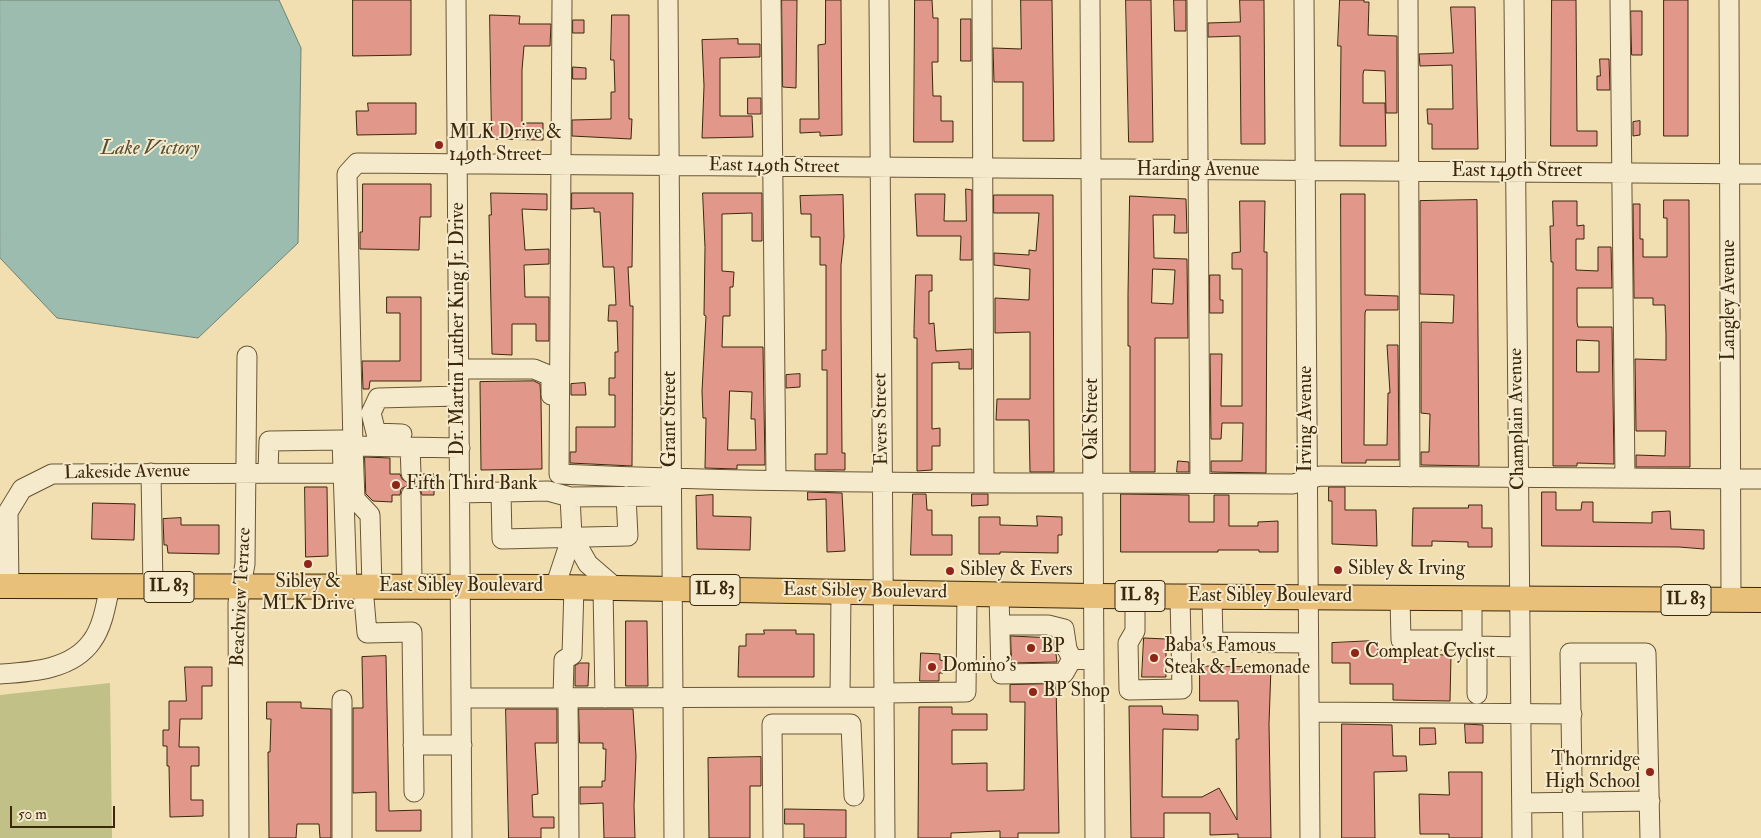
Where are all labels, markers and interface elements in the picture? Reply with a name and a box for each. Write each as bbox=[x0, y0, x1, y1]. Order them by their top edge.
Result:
place label: MLK Drive & 149th Street bbox=[449, 123, 562, 167]
water label: Lake Victory bbox=[101, 138, 199, 162]
marker: MLK Drive & 149th Street bbox=[433, 139, 445, 151]
street label: East 149th Street bbox=[708, 154, 840, 180]
street label: Harding Avenue bbox=[1137, 160, 1259, 182]
street label: East 149th Street bbox=[1452, 161, 1582, 183]
street label: Dr. Martin Luther King Jr. Drive bbox=[448, 202, 470, 456]
street label: Langley Avenue bbox=[1719, 240, 1741, 360]
street label: Champlain Avenue bbox=[1505, 348, 1531, 490]
street label: Irving Avenue bbox=[1296, 366, 1318, 472]
street label: Grant Street bbox=[660, 371, 682, 467]
street label: Evers Street bbox=[870, 372, 894, 466]
street label: Oak Street bbox=[1082, 378, 1104, 460]
street label: Lakeside Avenue bbox=[64, 461, 190, 485]
place label: Fifth Third Bank bbox=[406, 474, 538, 496]
marker: Fifth Third Bank bbox=[390, 479, 402, 491]
street label: Beachview Terrace bbox=[227, 527, 257, 667]
marker: Sibley & MLK Drive bbox=[302, 558, 314, 570]
place label: Sibley & Irving bbox=[1348, 559, 1465, 581]
place label: Sibley & Evers bbox=[960, 560, 1072, 582]
marker: Sibley & Irving bbox=[1332, 564, 1344, 576]
marker: Sibley & Evers bbox=[944, 565, 956, 577]
road number: IL 83 bbox=[144, 572, 194, 602]
place label: Sibley & MLK Drive bbox=[262, 572, 354, 616]
road number: IL 83 bbox=[690, 574, 740, 606]
street label: East Sibley Boulevard bbox=[379, 576, 543, 598]
street label: East Sibley Boulevard bbox=[783, 579, 947, 605]
road number: IL 83 bbox=[1115, 580, 1165, 612]
road number: IL 83 bbox=[1661, 584, 1711, 616]
street label: East Sibley Boulevard bbox=[1188, 586, 1352, 608]
place label: Baba's Famous Steak & Lemonade bbox=[1164, 636, 1310, 680]
place label: BP bbox=[1041, 637, 1065, 659]
marker: BP bbox=[1025, 642, 1037, 654]
place label: Compleat Cyclist bbox=[1365, 642, 1495, 664]
marker: Compleat Cyclist bbox=[1349, 647, 1361, 659]
marker: Baba's Famous Steak & Lemonade bbox=[1148, 652, 1160, 664]
place label: Domino's bbox=[942, 656, 1016, 678]
marker: Domino's bbox=[926, 661, 938, 673]
place label: BP Shop bbox=[1043, 681, 1110, 703]
marker: BP Shop bbox=[1027, 686, 1039, 698]
place label: Thornridge High School bbox=[1545, 750, 1640, 794]
marker: Thornridge High School bbox=[1644, 766, 1656, 778]
scale bar bbox=[12, 796, 118, 828]
text: 50 m bbox=[18, 805, 47, 824]

